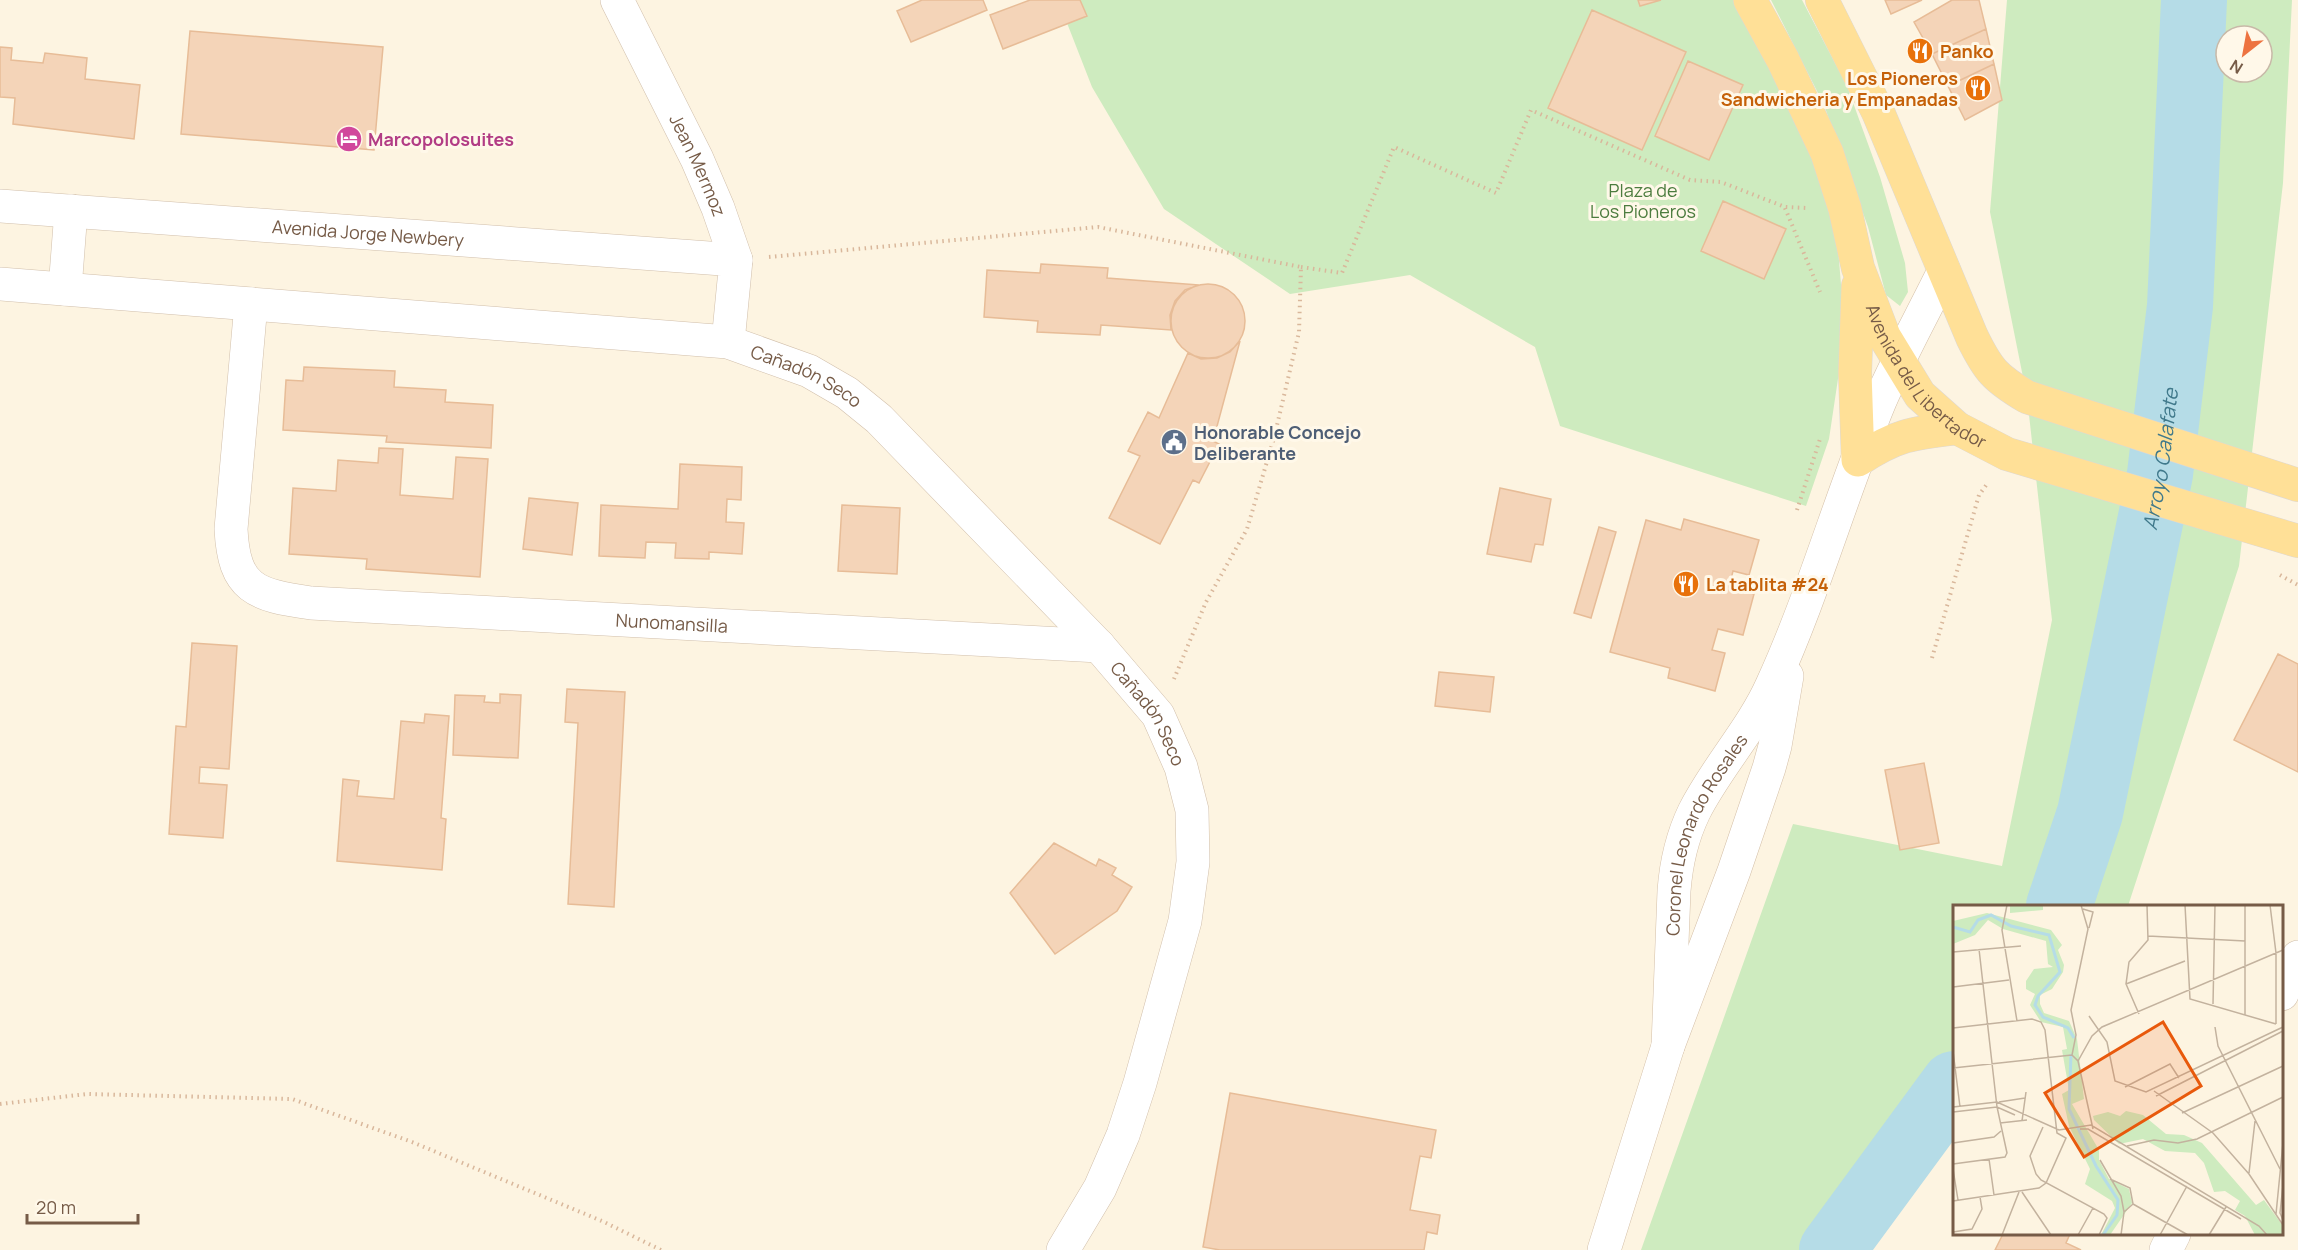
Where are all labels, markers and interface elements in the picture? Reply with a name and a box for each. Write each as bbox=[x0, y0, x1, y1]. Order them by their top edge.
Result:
north arrow bbox=[2214, 24, 2274, 84]
restaurant icon: Panko bbox=[1905, 36, 1935, 66]
place label: Panko bbox=[1940, 39, 1994, 63]
text: N bbox=[2226, 54, 2247, 79]
place label: Los Pioneros Sandwicheria y Empanadas bbox=[1721, 66, 1958, 111]
restaurant icon: Los Pioneros Sandwicheria y Empanadas bbox=[1963, 73, 1993, 103]
street label: Jean Mermoz bbox=[664, 110, 732, 219]
hotel icon: Marcopolosuites bbox=[334, 124, 364, 154]
place label: Marcopolosuites bbox=[368, 127, 514, 151]
park label: Plaza de Los Pioneros bbox=[1590, 178, 1696, 223]
street label: Avenida Jorge Newbery bbox=[271, 214, 465, 252]
street label: Avenida del Libertador bbox=[1861, 300, 1991, 454]
street label: Cañadón Seco bbox=[748, 339, 867, 413]
water label: Arroyo Calafate bbox=[2135, 385, 2184, 532]
place label: Honorable Concejo Deliberante bbox=[1194, 420, 1361, 465]
public building icon: Honorable Concejo Deliberante bbox=[1159, 427, 1189, 457]
restaurant icon: La tablita #24 bbox=[1671, 569, 1701, 599]
place label: La tablita #24 bbox=[1706, 572, 1829, 596]
street label: Nunomansilla bbox=[615, 608, 729, 638]
street label: Cañadón Seco bbox=[1105, 656, 1191, 769]
street label: Coronel Leonardo Rosales bbox=[1660, 729, 1753, 936]
inset map bbox=[1953, 905, 2283, 1235]
scale bar bbox=[27, 1187, 138, 1225]
text: 20 m bbox=[36, 1195, 76, 1219]

